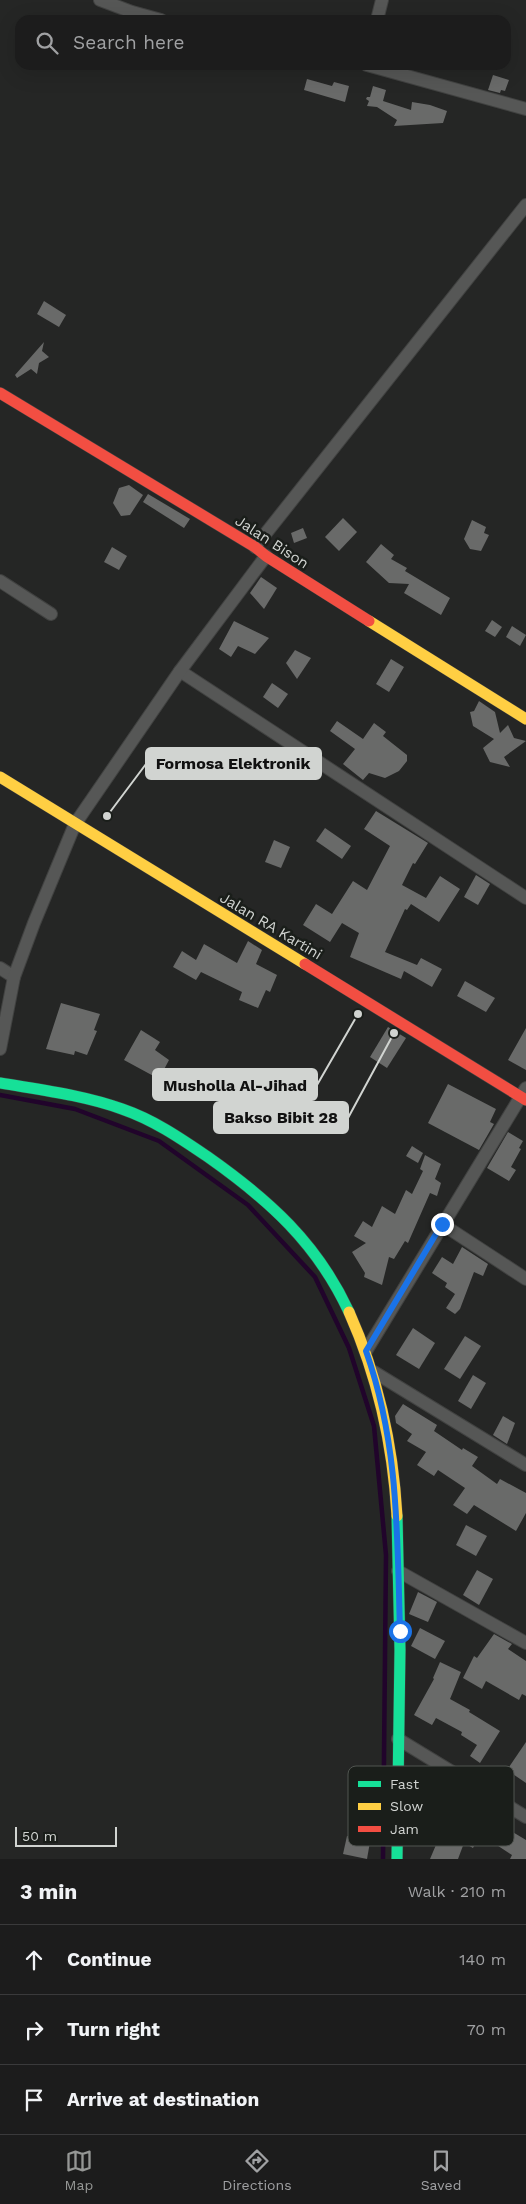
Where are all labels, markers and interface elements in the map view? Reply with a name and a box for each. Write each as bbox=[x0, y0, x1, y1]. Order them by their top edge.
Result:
search box bbox=[15, 15, 511, 70]
icon: search bbox=[33, 29, 61, 57]
text: Search here bbox=[73, 31, 184, 54]
street label: Jalan Bison bbox=[232, 512, 312, 572]
callout: Formosa Elektronik bbox=[146, 748, 321, 779]
text: Formosa Elektronik bbox=[156, 754, 310, 773]
street label: Jalan RA Kartini bbox=[217, 888, 325, 964]
callout: Musholla Al-Jihad bbox=[153, 1069, 317, 1100]
text: Musholla Al-Jihad bbox=[163, 1076, 307, 1095]
callout: Bakso Bibit 28 bbox=[214, 1102, 348, 1133]
text: Bakso Bibit 28 bbox=[224, 1108, 338, 1127]
route end bbox=[431, 1213, 454, 1236]
route start bbox=[389, 1620, 412, 1643]
legend bbox=[348, 1766, 514, 1846]
text: Fast bbox=[390, 1776, 419, 1792]
text: Slow bbox=[390, 1798, 423, 1814]
text: Jam bbox=[390, 1821, 419, 1837]
scale bar bbox=[15, 1824, 118, 1847]
text: 50 m bbox=[22, 1828, 57, 1844]
text: 3 min bbox=[20, 1879, 77, 1904]
text: Walk · 210 m bbox=[408, 1882, 506, 1901]
icon: ahead bbox=[20, 1946, 48, 1974]
text: Continue bbox=[67, 1948, 151, 1971]
text: 140 m bbox=[459, 1950, 506, 1969]
icon: right bbox=[20, 2016, 48, 2044]
text: Turn right bbox=[67, 2018, 160, 2041]
text: 70 m bbox=[467, 2020, 506, 2039]
icon: arrive bbox=[20, 2086, 48, 2114]
text: Arrive at destination bbox=[67, 2088, 259, 2111]
tab: Map bbox=[65, 2147, 93, 2193]
tab: Directions bbox=[222, 2147, 292, 2193]
tab: Saved bbox=[421, 2147, 461, 2193]

